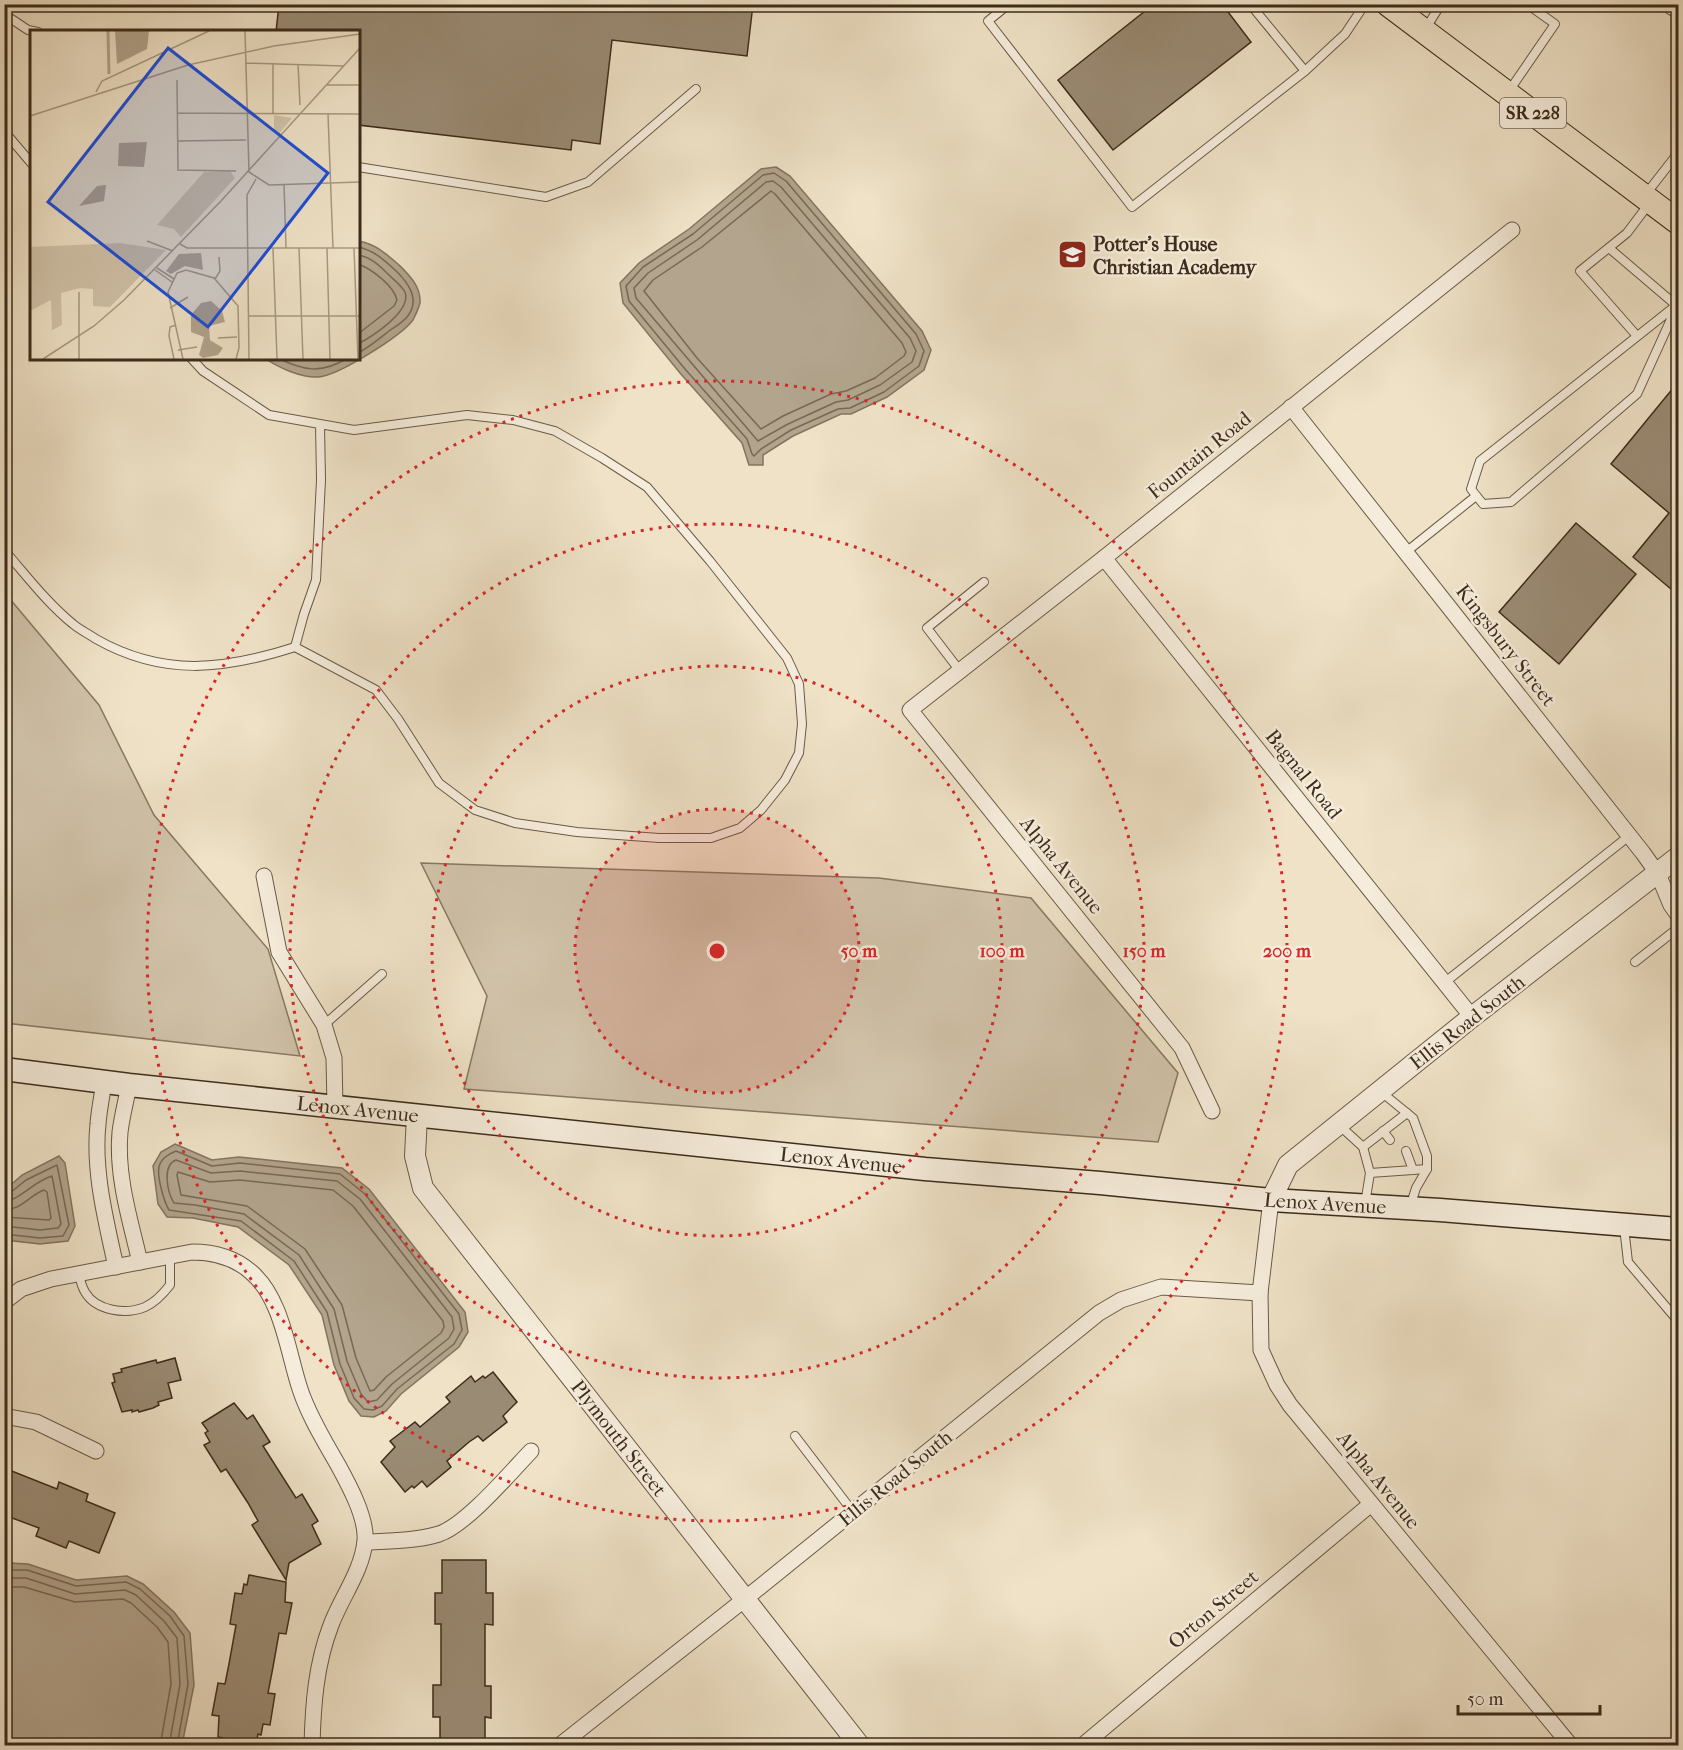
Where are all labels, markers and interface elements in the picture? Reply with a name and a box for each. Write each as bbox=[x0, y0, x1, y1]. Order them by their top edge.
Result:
inset map bbox=[30, 30, 360, 360]
road number: SR 228 bbox=[1500, 98, 1566, 128]
place label: Potter's House Christian Academy bbox=[1093, 233, 1258, 279]
school or university icon: Potter's House Christian Academy bbox=[1056, 239, 1088, 271]
street label: Fountain Road bbox=[1143, 406, 1256, 504]
street label: Kingsbury Street bbox=[1451, 580, 1560, 711]
street label: Bagnal Road bbox=[1261, 725, 1347, 824]
street label: Alpha Avenue bbox=[1015, 811, 1108, 919]
centre of rings bbox=[707, 941, 727, 961]
text: 50 m bbox=[841, 941, 878, 962]
text: 100 m bbox=[979, 941, 1026, 962]
text: 150 m bbox=[1123, 941, 1166, 962]
text: 200 m bbox=[1263, 941, 1312, 962]
street label: Ellis Road South bbox=[1405, 970, 1530, 1074]
street label: Lenox Avenue bbox=[295, 1092, 420, 1128]
street label: Lenox Avenue bbox=[779, 1143, 903, 1179]
street label: Lenox Avenue bbox=[1263, 1188, 1387, 1219]
street label: Plymouth Street bbox=[566, 1376, 671, 1501]
street label: Ellis Road South bbox=[834, 1425, 957, 1531]
street label: Alpha Avenue bbox=[1332, 1426, 1425, 1534]
street label: Orton Street bbox=[1164, 1565, 1263, 1654]
scale bar bbox=[1458, 1678, 1600, 1716]
text: 50 m bbox=[1467, 1689, 1504, 1710]

